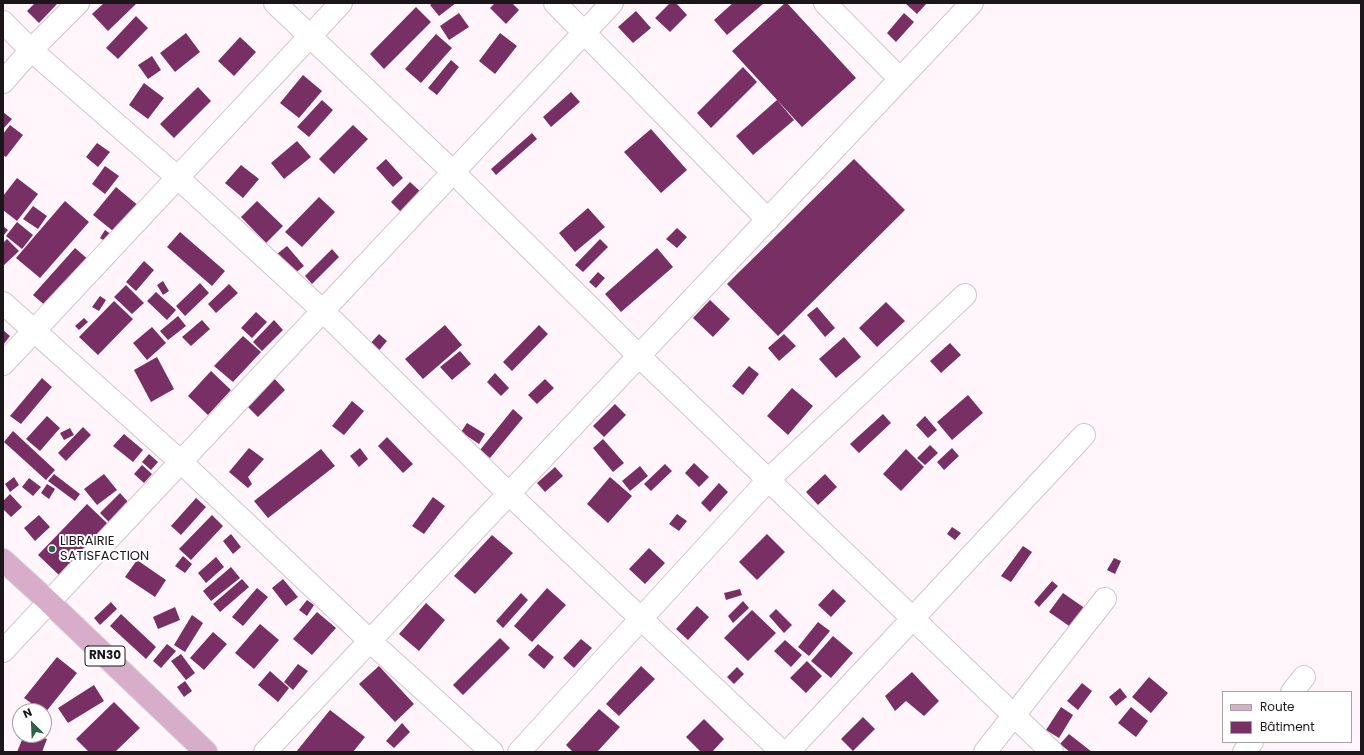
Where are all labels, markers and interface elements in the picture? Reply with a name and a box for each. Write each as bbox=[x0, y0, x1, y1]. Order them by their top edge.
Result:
place label: LIBRAIRIE SATISFACTION bbox=[60, 534, 149, 565]
marker: LIBRAIRIE SATISFACTION bbox=[47, 544, 57, 554]
road number: RN30 bbox=[85, 646, 125, 666]
legend bbox=[1222, 691, 1352, 743]
text: Route bbox=[1260, 698, 1294, 715]
north arrow bbox=[12, 703, 52, 743]
text: N bbox=[20, 704, 35, 722]
text: Bâtiment bbox=[1260, 718, 1315, 735]

